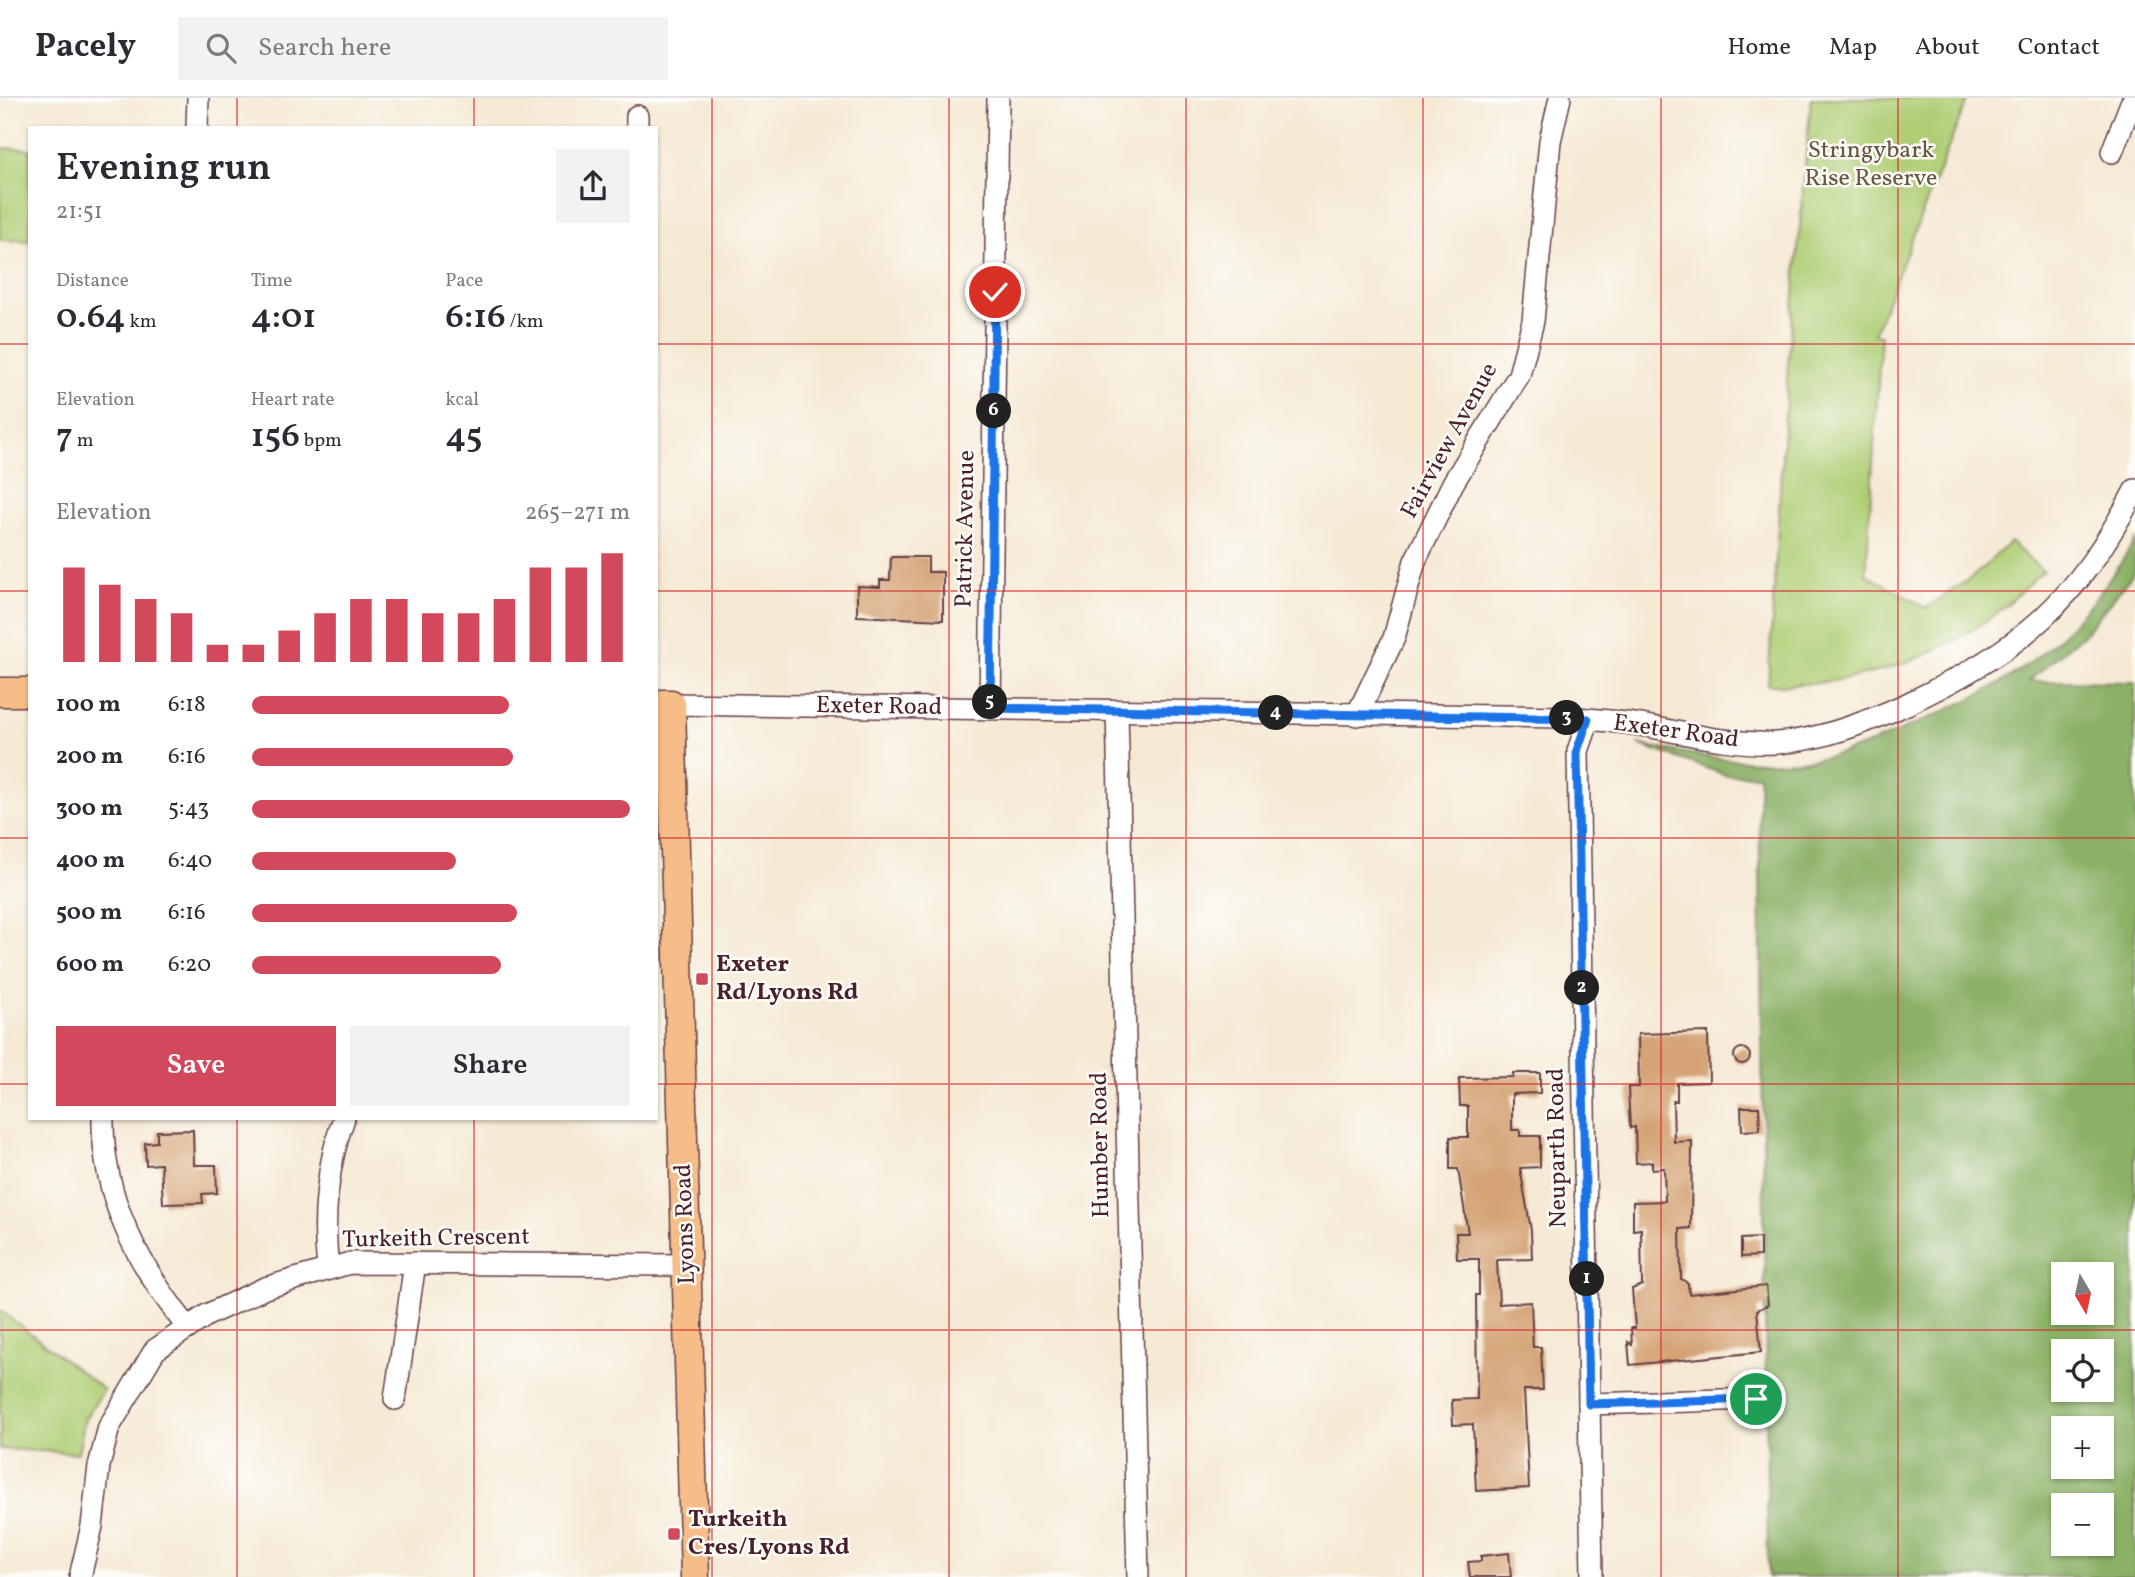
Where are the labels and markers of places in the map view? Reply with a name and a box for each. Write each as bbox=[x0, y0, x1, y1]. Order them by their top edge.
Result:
pin bbox=[965, 262, 1025, 322]
pin: 6 bbox=[976, 394, 1012, 428]
pin: 5 bbox=[972, 684, 1007, 720]
pin: 4 bbox=[1258, 696, 1294, 730]
pin: 3 bbox=[1550, 700, 1584, 736]
place label: Exeter Rd/Lyons Rd bbox=[716, 948, 859, 1010]
pin: 2 bbox=[1564, 970, 1600, 1006]
marker: Exeter Rd/Lyons Rd bbox=[694, 971, 710, 987]
pin: 1 bbox=[1570, 1262, 1604, 1296]
pin bbox=[1726, 1369, 1786, 1429]
place label: Turkeith Cres/Lyons Rd bbox=[688, 1503, 850, 1565]
marker: Turkeith Cres/Lyons Rd bbox=[666, 1526, 682, 1542]

